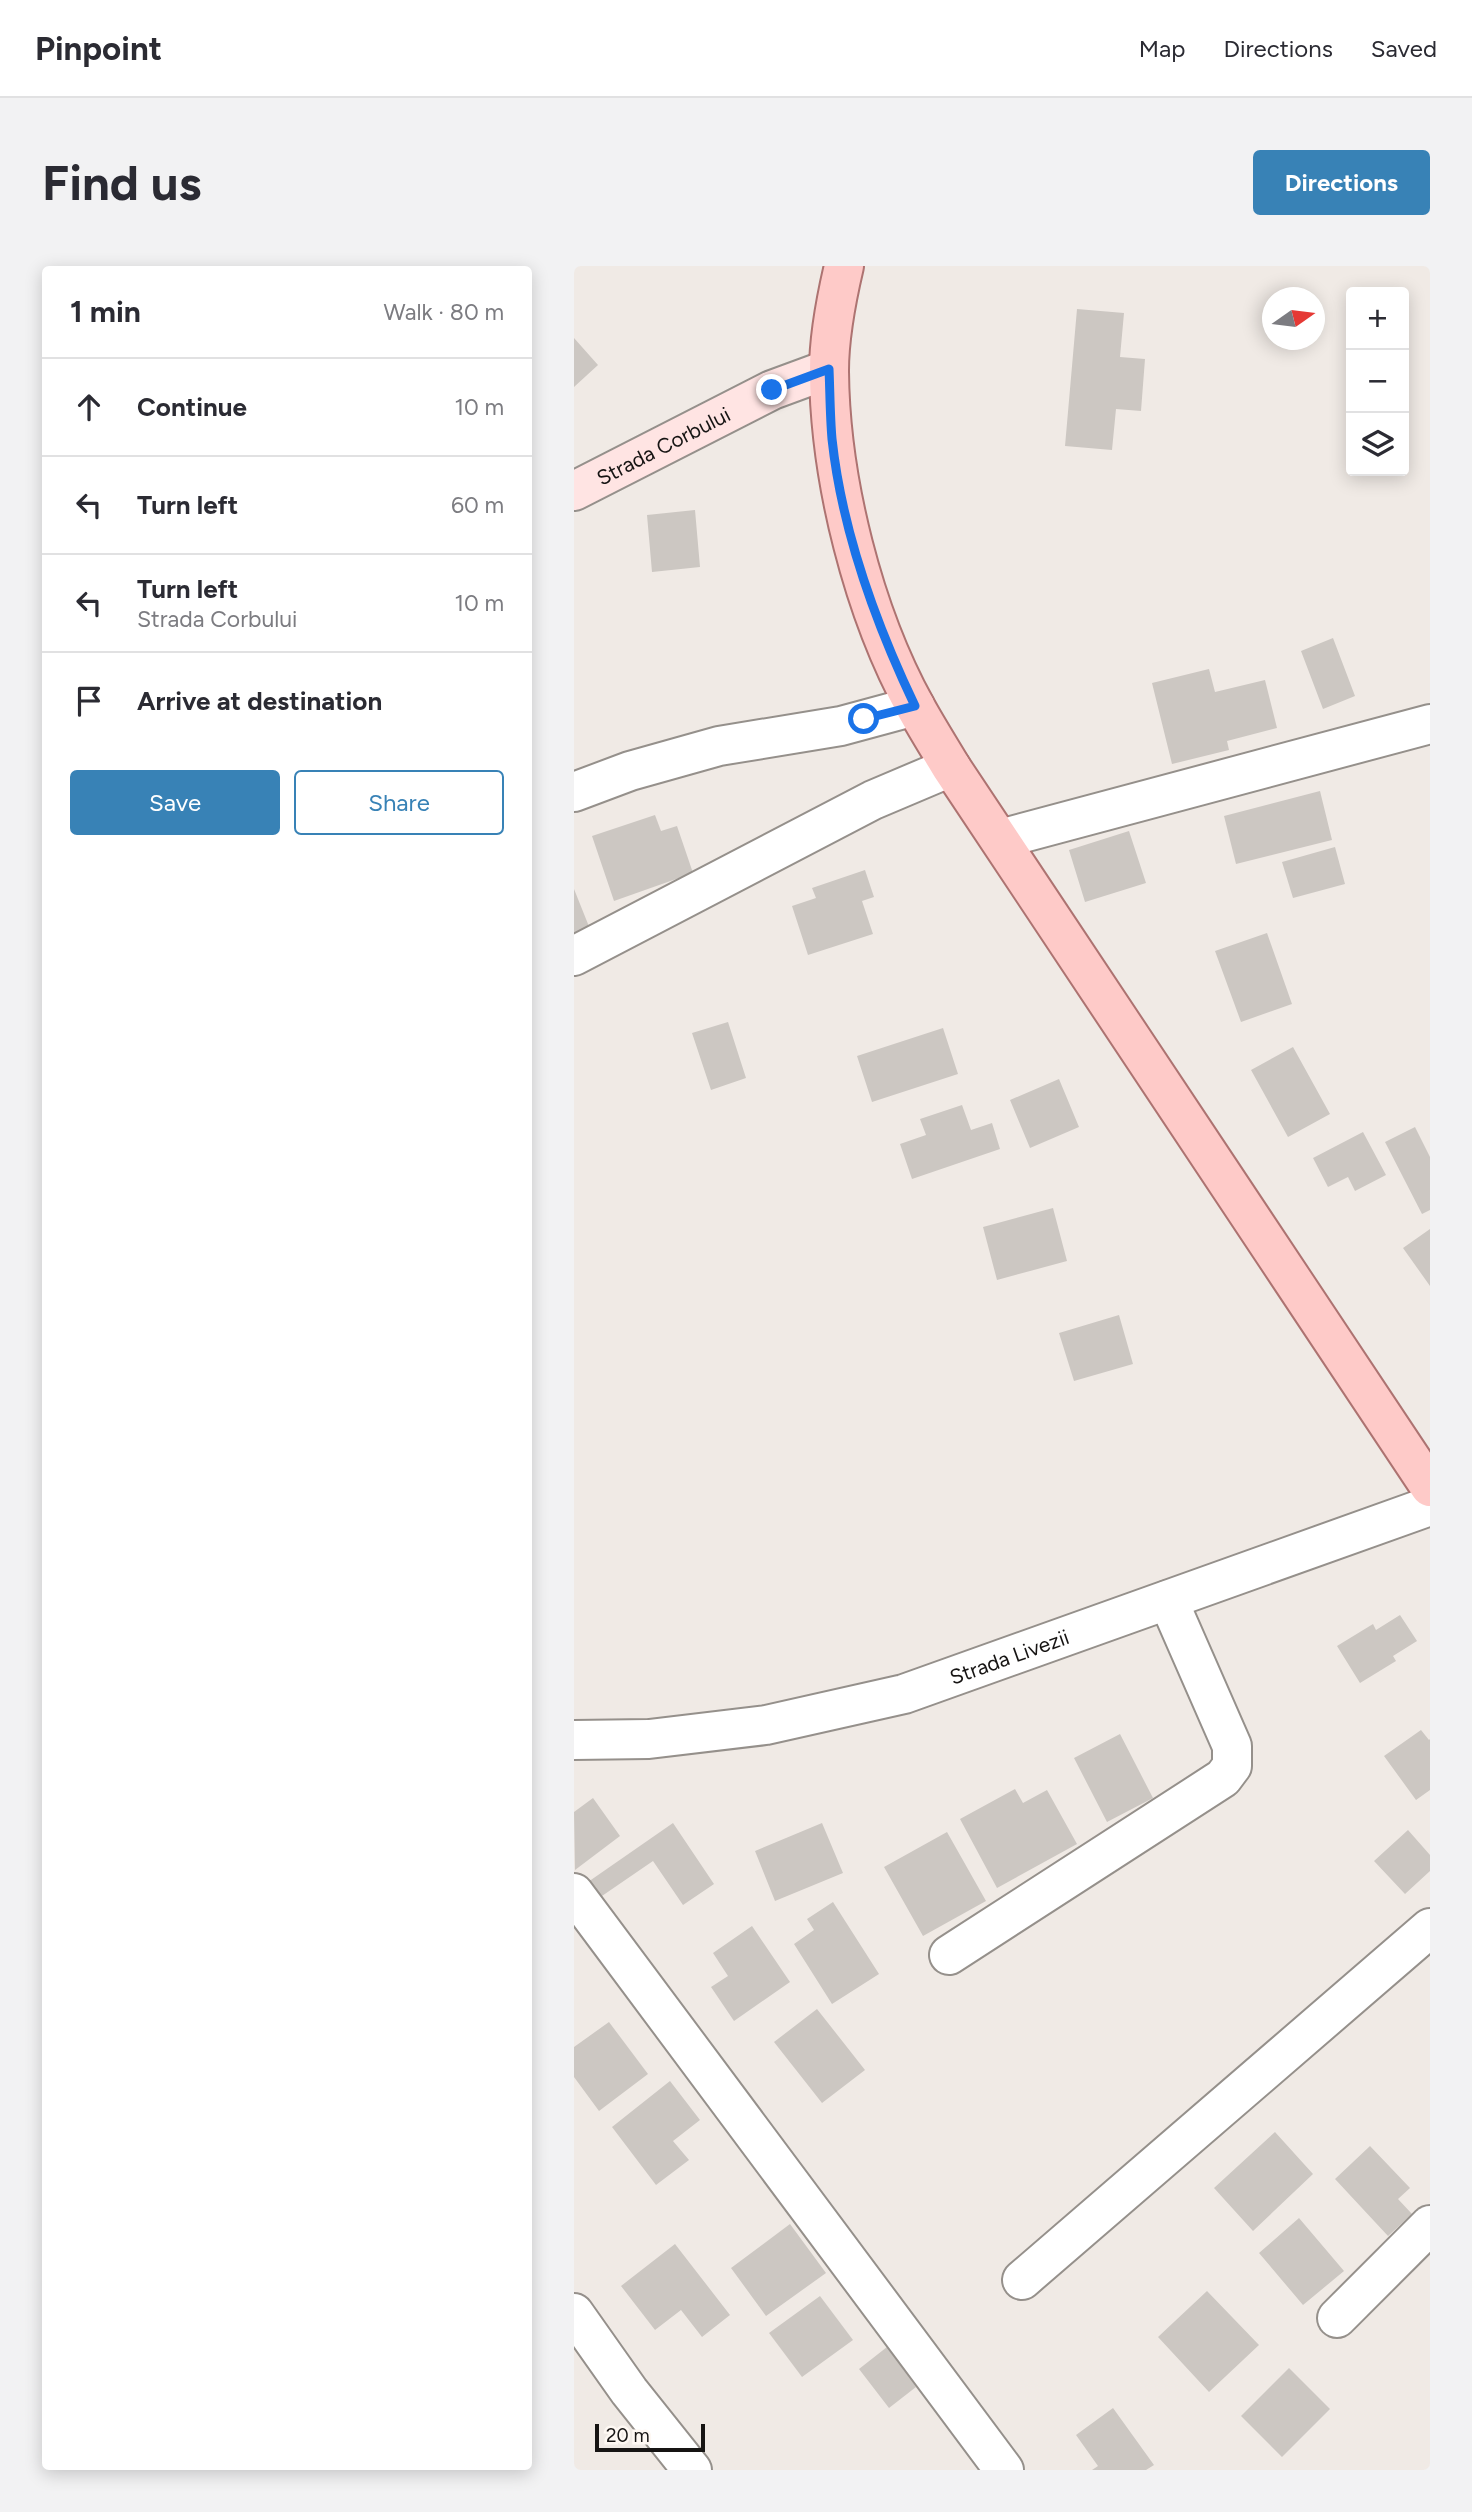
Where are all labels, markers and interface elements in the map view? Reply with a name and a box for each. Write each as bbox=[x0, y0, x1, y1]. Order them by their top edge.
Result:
text: Pinpoint bbox=[35, 29, 162, 68]
text: Map bbox=[1139, 34, 1185, 63]
text: Directions bbox=[1223, 34, 1333, 63]
text: Saved bbox=[1371, 34, 1437, 63]
button: Directions bbox=[1253, 150, 1430, 215]
text: Find us bbox=[42, 153, 201, 212]
north arrow bbox=[1262, 287, 1325, 350]
map controls bbox=[1346, 287, 1409, 476]
button: + bbox=[1346, 287, 1409, 350]
text: 1 min bbox=[70, 293, 141, 330]
text: Walk · 80 m bbox=[384, 298, 504, 326]
button: − bbox=[1346, 350, 1409, 413]
route end bbox=[756, 374, 787, 405]
icon: ahead bbox=[70, 388, 108, 426]
text: Continue bbox=[137, 391, 247, 423]
text: 10 m bbox=[455, 393, 504, 421]
street label: Strada Corbului bbox=[592, 401, 734, 490]
button: layers bbox=[1346, 413, 1409, 476]
icon: left bbox=[70, 486, 108, 524]
text: Turn left bbox=[137, 489, 238, 521]
text: 60 m bbox=[451, 491, 504, 519]
text: Turn left bbox=[137, 573, 238, 605]
icon: left bbox=[70, 584, 108, 622]
text: 10 m bbox=[455, 589, 504, 617]
text: Strada Corbului bbox=[137, 605, 297, 633]
icon: arrive bbox=[70, 682, 108, 720]
text: Arrive at destination bbox=[137, 685, 382, 717]
route start bbox=[848, 703, 879, 734]
button: Save bbox=[70, 770, 280, 835]
button: Share bbox=[294, 770, 504, 835]
street label: Strada Livezii bbox=[946, 1624, 1072, 1689]
scale bar bbox=[595, 2421, 705, 2453]
text: 20 m bbox=[606, 2424, 650, 2447]

